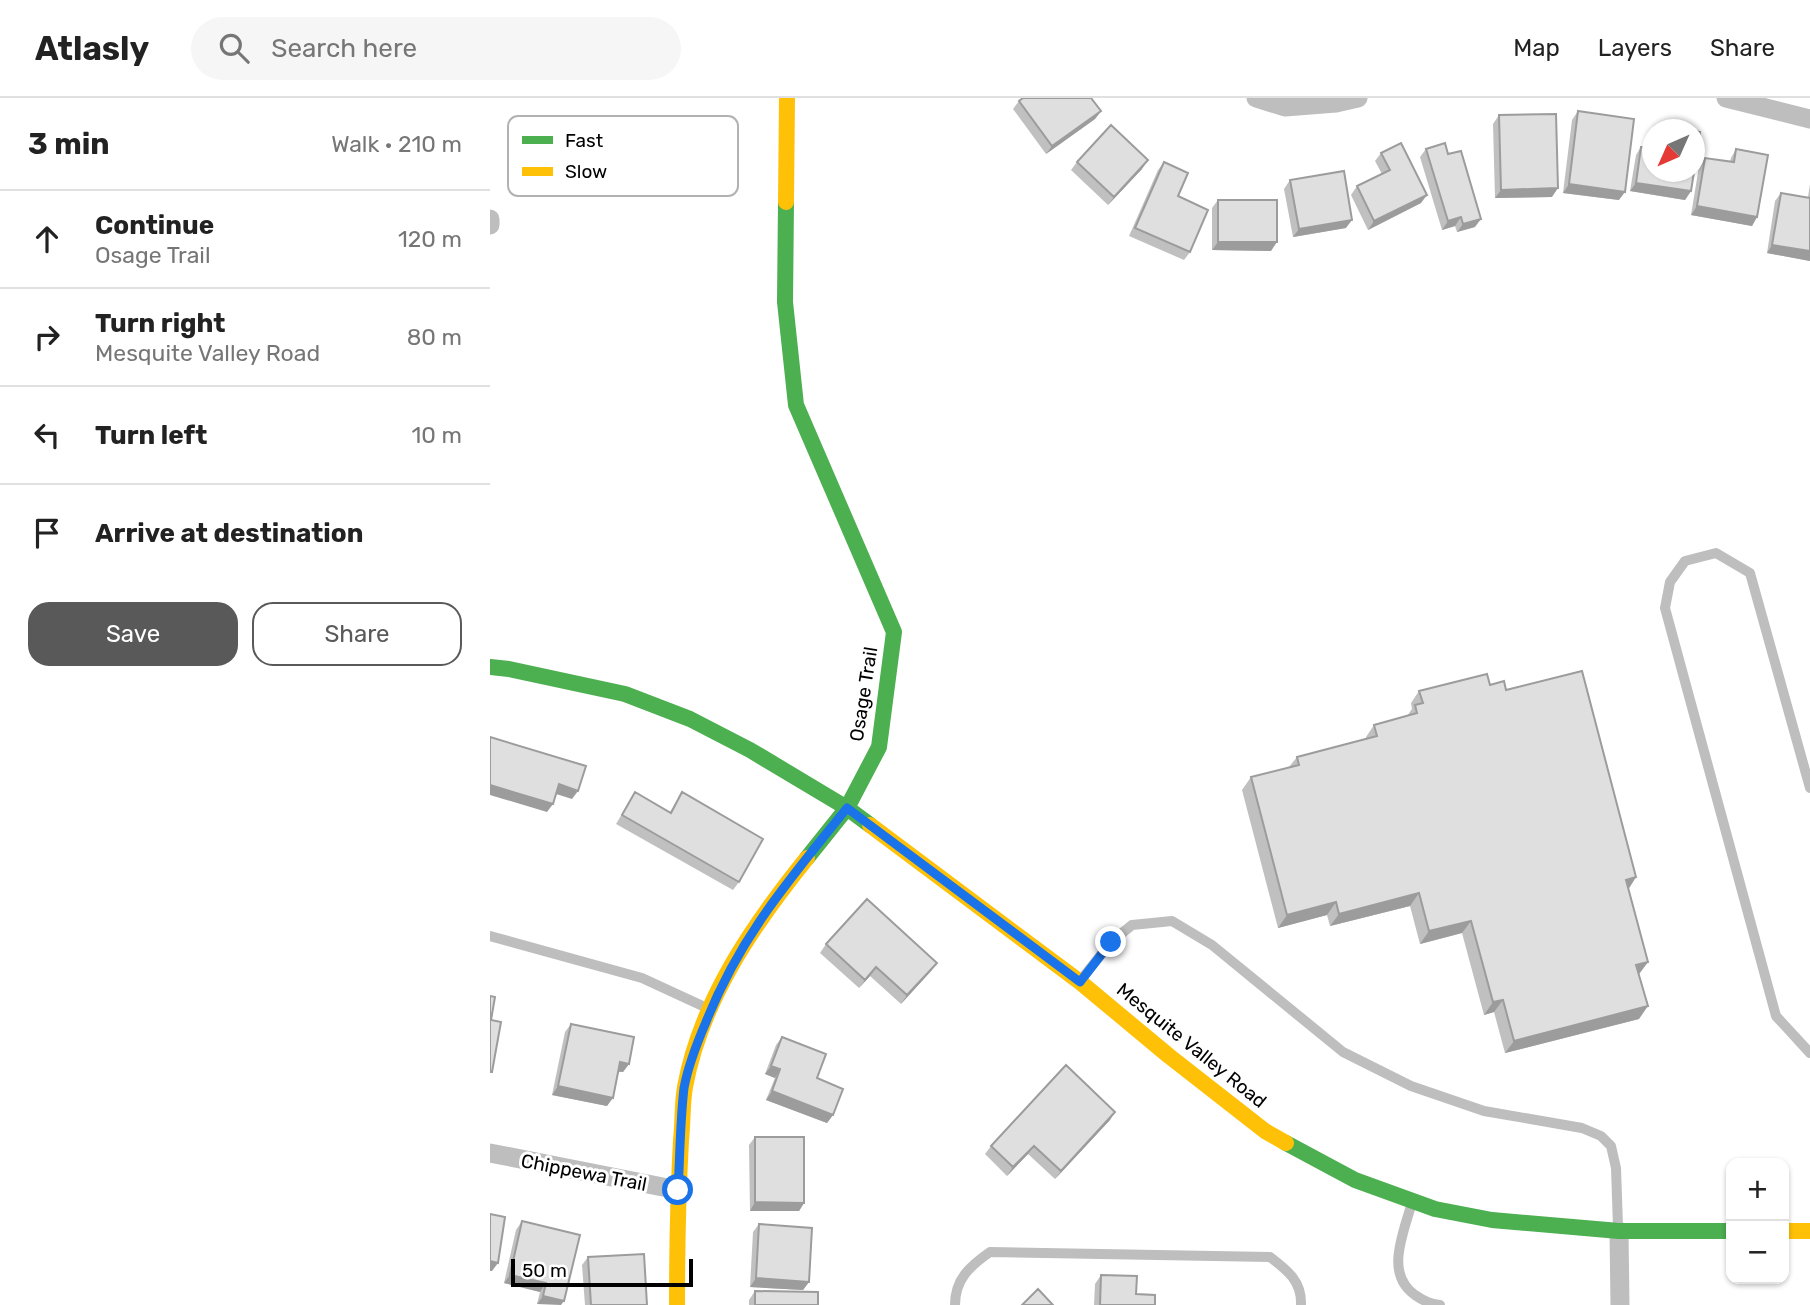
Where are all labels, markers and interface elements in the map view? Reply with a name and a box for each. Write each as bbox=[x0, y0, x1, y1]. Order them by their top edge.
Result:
search box bbox=[191, 17, 681, 80]
text: Atlasly bbox=[35, 29, 149, 68]
icon: search bbox=[215, 29, 253, 67]
text: Search here bbox=[271, 33, 417, 64]
text: Map bbox=[1513, 34, 1560, 62]
text: Layers bbox=[1598, 34, 1672, 62]
text: Share bbox=[1710, 34, 1775, 62]
legend bbox=[508, 116, 738, 196]
north arrow bbox=[1642, 119, 1705, 182]
text: 3 min bbox=[28, 126, 110, 162]
text: Fast bbox=[565, 129, 604, 152]
text: Walk · 210 m bbox=[331, 130, 462, 158]
text: Slow bbox=[565, 160, 607, 183]
text: Continue bbox=[95, 210, 214, 241]
icon: ahead bbox=[28, 220, 66, 258]
text: 120 m bbox=[398, 225, 462, 253]
text: Osage Trail bbox=[95, 241, 211, 269]
text: Turn right bbox=[95, 308, 225, 339]
icon: right bbox=[28, 318, 66, 356]
text: 80 m bbox=[407, 323, 462, 351]
text: Mesquite Valley Road bbox=[95, 339, 320, 367]
icon: left bbox=[28, 416, 66, 454]
text: Turn left bbox=[95, 420, 207, 451]
text: 10 m bbox=[411, 421, 462, 449]
icon: arrive bbox=[28, 514, 66, 552]
text: Arrive at destination bbox=[95, 518, 363, 549]
button: Save bbox=[28, 602, 238, 666]
button: Share bbox=[252, 602, 462, 666]
street label: Osage Trail bbox=[845, 645, 882, 743]
route end bbox=[1095, 926, 1126, 957]
street label: Mesquite Valley Road bbox=[1112, 978, 1271, 1113]
street label: Chippewa Trail bbox=[519, 1149, 649, 1196]
map controls bbox=[1726, 1158, 1789, 1284]
button: + bbox=[1726, 1158, 1789, 1221]
route start bbox=[662, 1174, 693, 1205]
button: − bbox=[1726, 1221, 1789, 1284]
scale bar bbox=[511, 1256, 693, 1288]
text: 50 m bbox=[522, 1259, 567, 1282]

